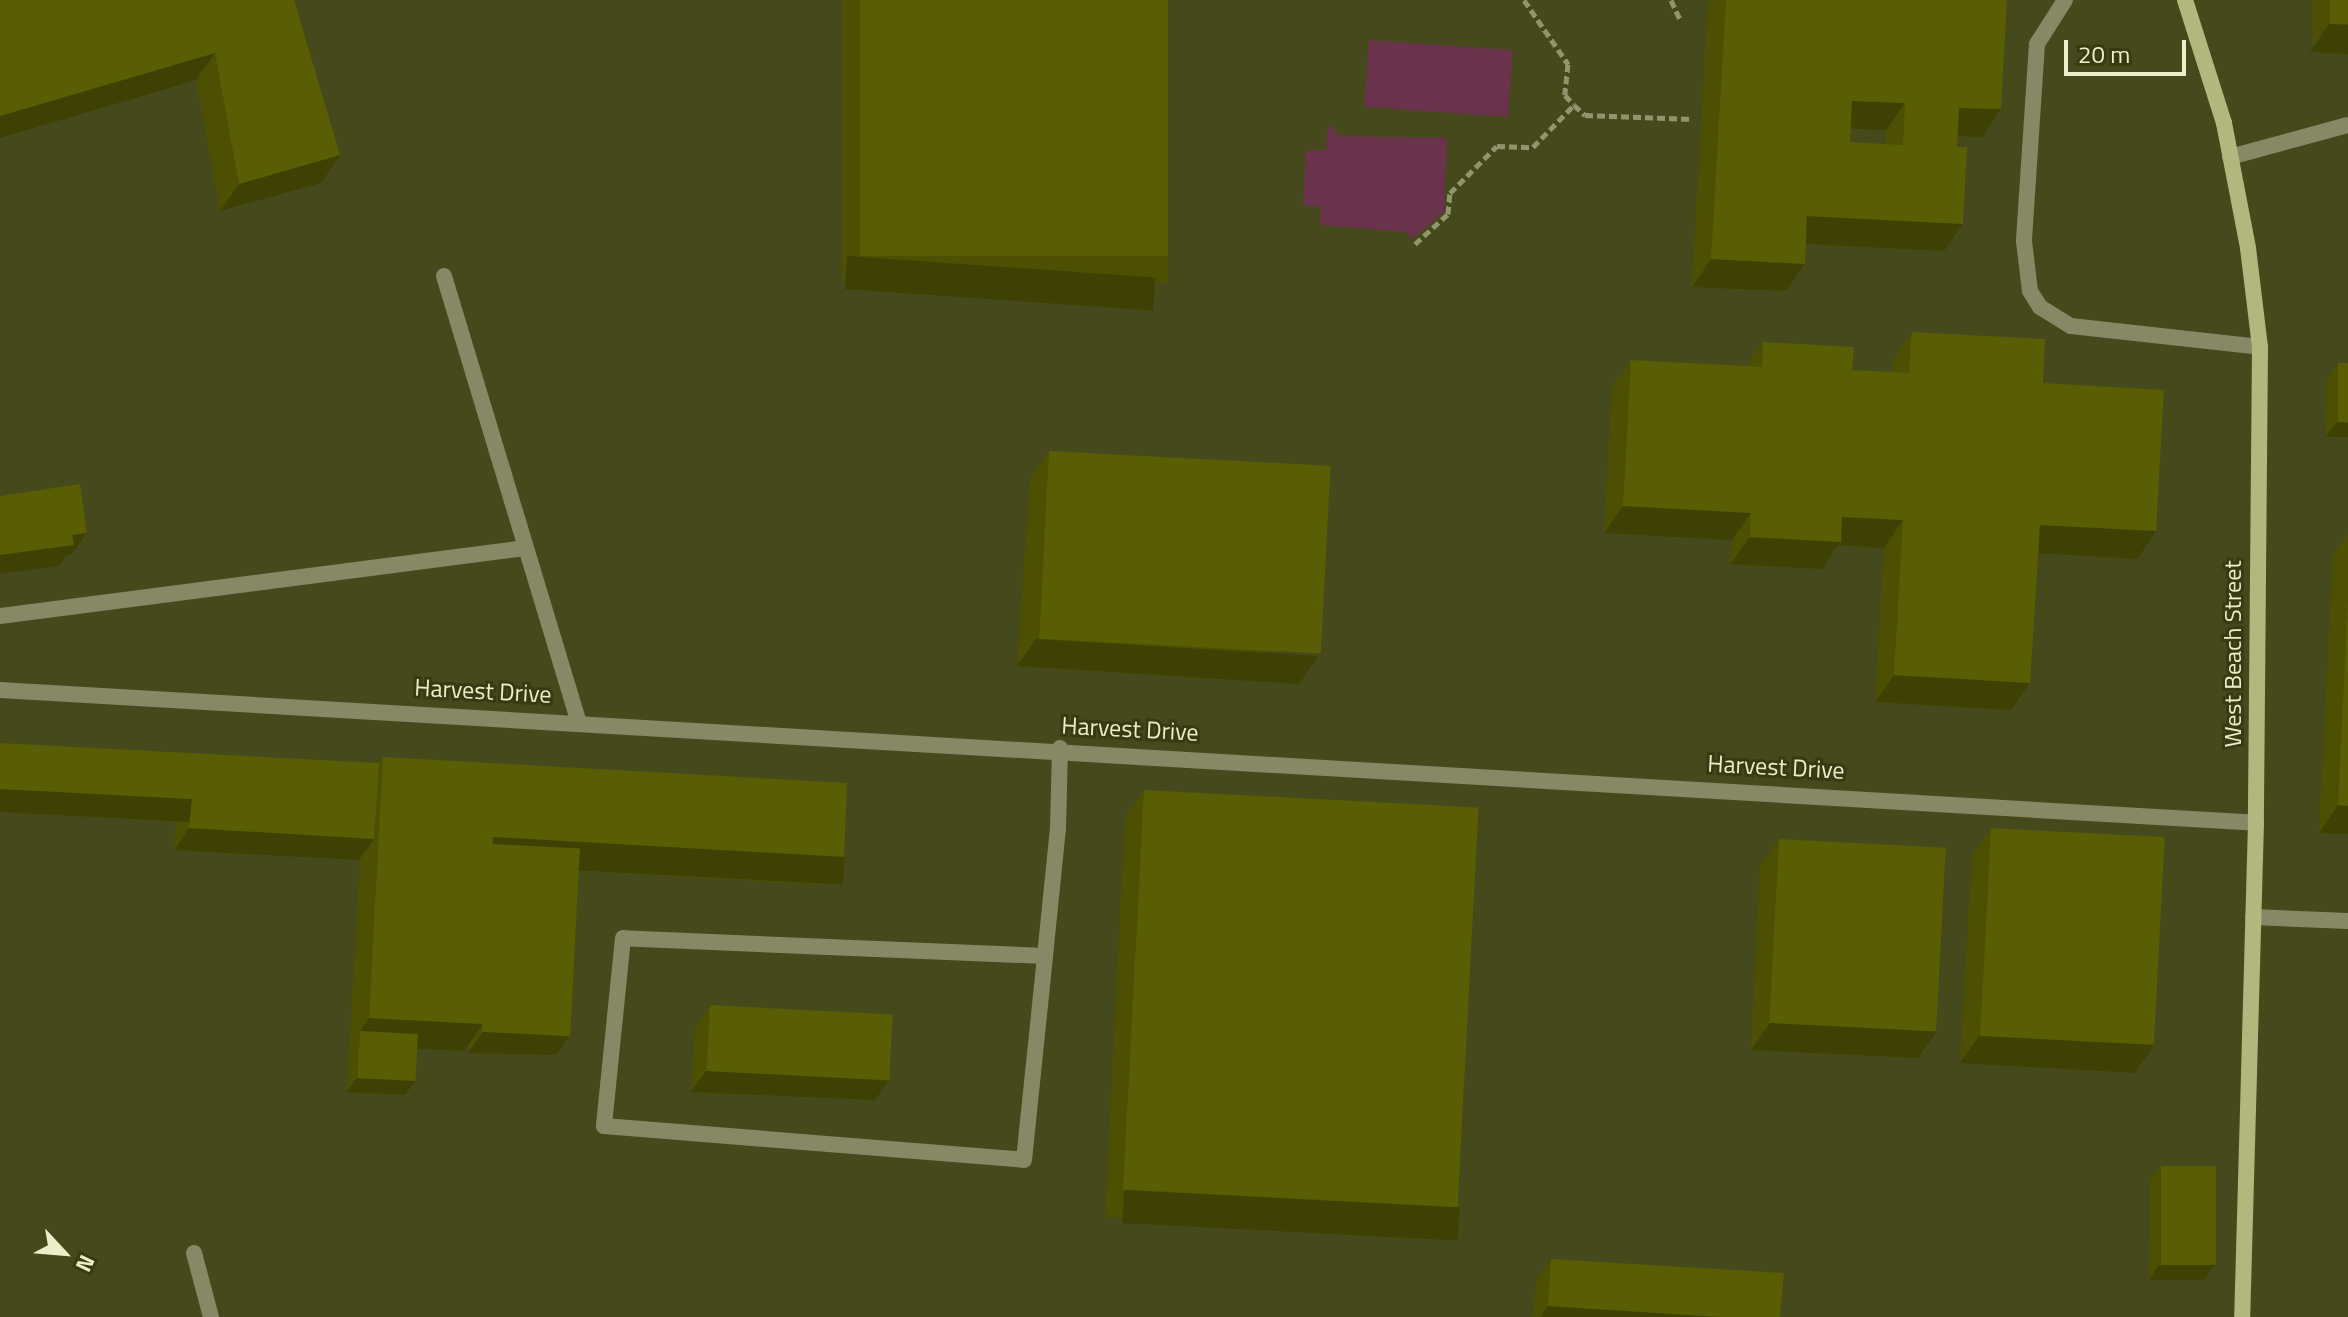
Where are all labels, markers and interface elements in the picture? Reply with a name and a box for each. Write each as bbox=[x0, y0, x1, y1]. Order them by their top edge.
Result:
scale bar bbox=[2068, 24, 2190, 74]
text: 20 m bbox=[2078, 36, 2130, 72]
street label: West Beach Street bbox=[2219, 560, 2247, 748]
street label: Harvest Drive bbox=[414, 673, 552, 709]
street label: Harvest Drive bbox=[1061, 711, 1199, 747]
street label: Harvest Drive bbox=[1707, 749, 1845, 785]
north arrow bbox=[24, 1213, 104, 1293]
text: N bbox=[67, 1249, 104, 1278]

